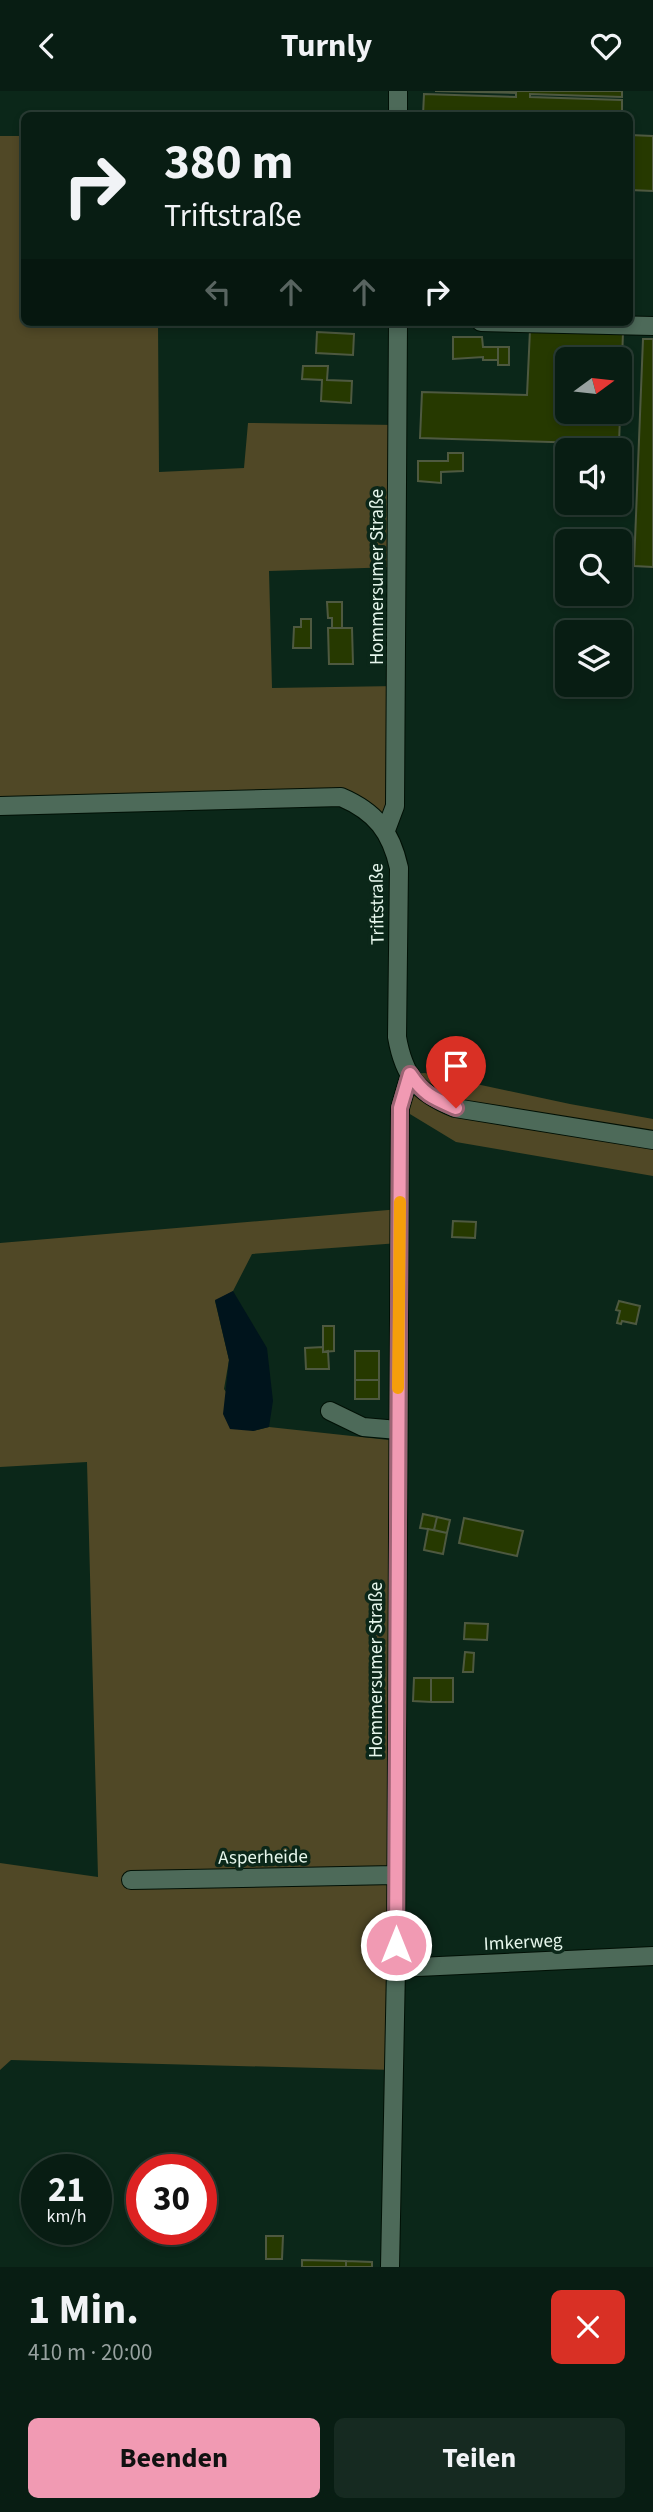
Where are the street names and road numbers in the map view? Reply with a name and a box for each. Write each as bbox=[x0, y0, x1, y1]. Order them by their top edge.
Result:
street label: Hommersumer Straße bbox=[364, 489, 391, 665]
street label: Triftstraße bbox=[363, 863, 392, 945]
street label: Hommersumer Straße bbox=[363, 1582, 390, 1758]
street label: Asperheide bbox=[218, 1843, 308, 1872]
street label: Imkerweg bbox=[483, 1927, 563, 1958]

